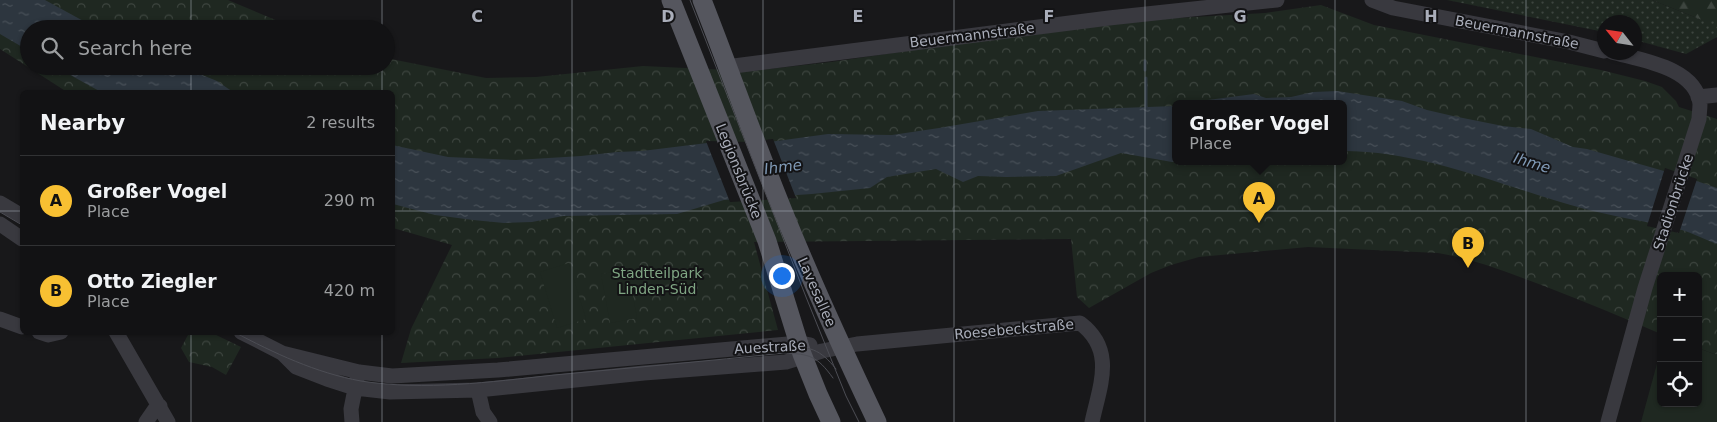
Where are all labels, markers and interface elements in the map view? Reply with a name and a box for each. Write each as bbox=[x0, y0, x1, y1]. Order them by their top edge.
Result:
text: C bbox=[471, 7, 483, 26]
text: D bbox=[661, 7, 675, 26]
text: E bbox=[853, 7, 863, 26]
text: F bbox=[1044, 7, 1054, 26]
text: G bbox=[1233, 7, 1247, 26]
text: H bbox=[1424, 7, 1438, 26]
street label: Beuermannstraße bbox=[1454, 12, 1580, 52]
north arrow bbox=[1597, 15, 1642, 60]
street label: Beuermannstraße bbox=[909, 19, 1035, 51]
search box bbox=[20, 20, 395, 75]
icon: search bbox=[38, 34, 66, 62]
text: Search here bbox=[78, 37, 192, 59]
popup bbox=[1172, 100, 1347, 165]
text: Nearby bbox=[40, 111, 125, 135]
text: Großer Vogel bbox=[1189, 112, 1330, 134]
text: 2 results bbox=[306, 113, 375, 132]
street label: Legionsbrücke bbox=[713, 121, 765, 221]
text: Place bbox=[1189, 134, 1232, 153]
water label: Ihme bbox=[1511, 149, 1553, 177]
street label: Stadionbrücke bbox=[1650, 152, 1696, 252]
water label: Ihme bbox=[763, 156, 803, 178]
text: Großer Vogel bbox=[87, 180, 227, 202]
pin: A bbox=[1243, 182, 1275, 223]
text: A bbox=[50, 191, 62, 210]
text: 290 m bbox=[324, 191, 375, 210]
text: Place bbox=[87, 202, 130, 221]
pin: B bbox=[1452, 227, 1484, 268]
street label: Lavesallee bbox=[795, 255, 839, 329]
your location bbox=[769, 263, 795, 289]
park label: Stadtteilpark Linden-Süd bbox=[612, 265, 703, 297]
text: Otto Ziegler bbox=[87, 270, 217, 292]
map controls bbox=[1657, 272, 1702, 407]
button: + bbox=[1657, 272, 1702, 317]
text: B bbox=[50, 281, 62, 300]
text: 420 m bbox=[324, 281, 375, 300]
text: Place bbox=[87, 292, 130, 311]
street label: Roesebeckstraße bbox=[954, 316, 1074, 342]
button: − bbox=[1657, 317, 1702, 362]
street label: Auestraße bbox=[734, 337, 806, 357]
button: locate bbox=[1657, 362, 1702, 407]

